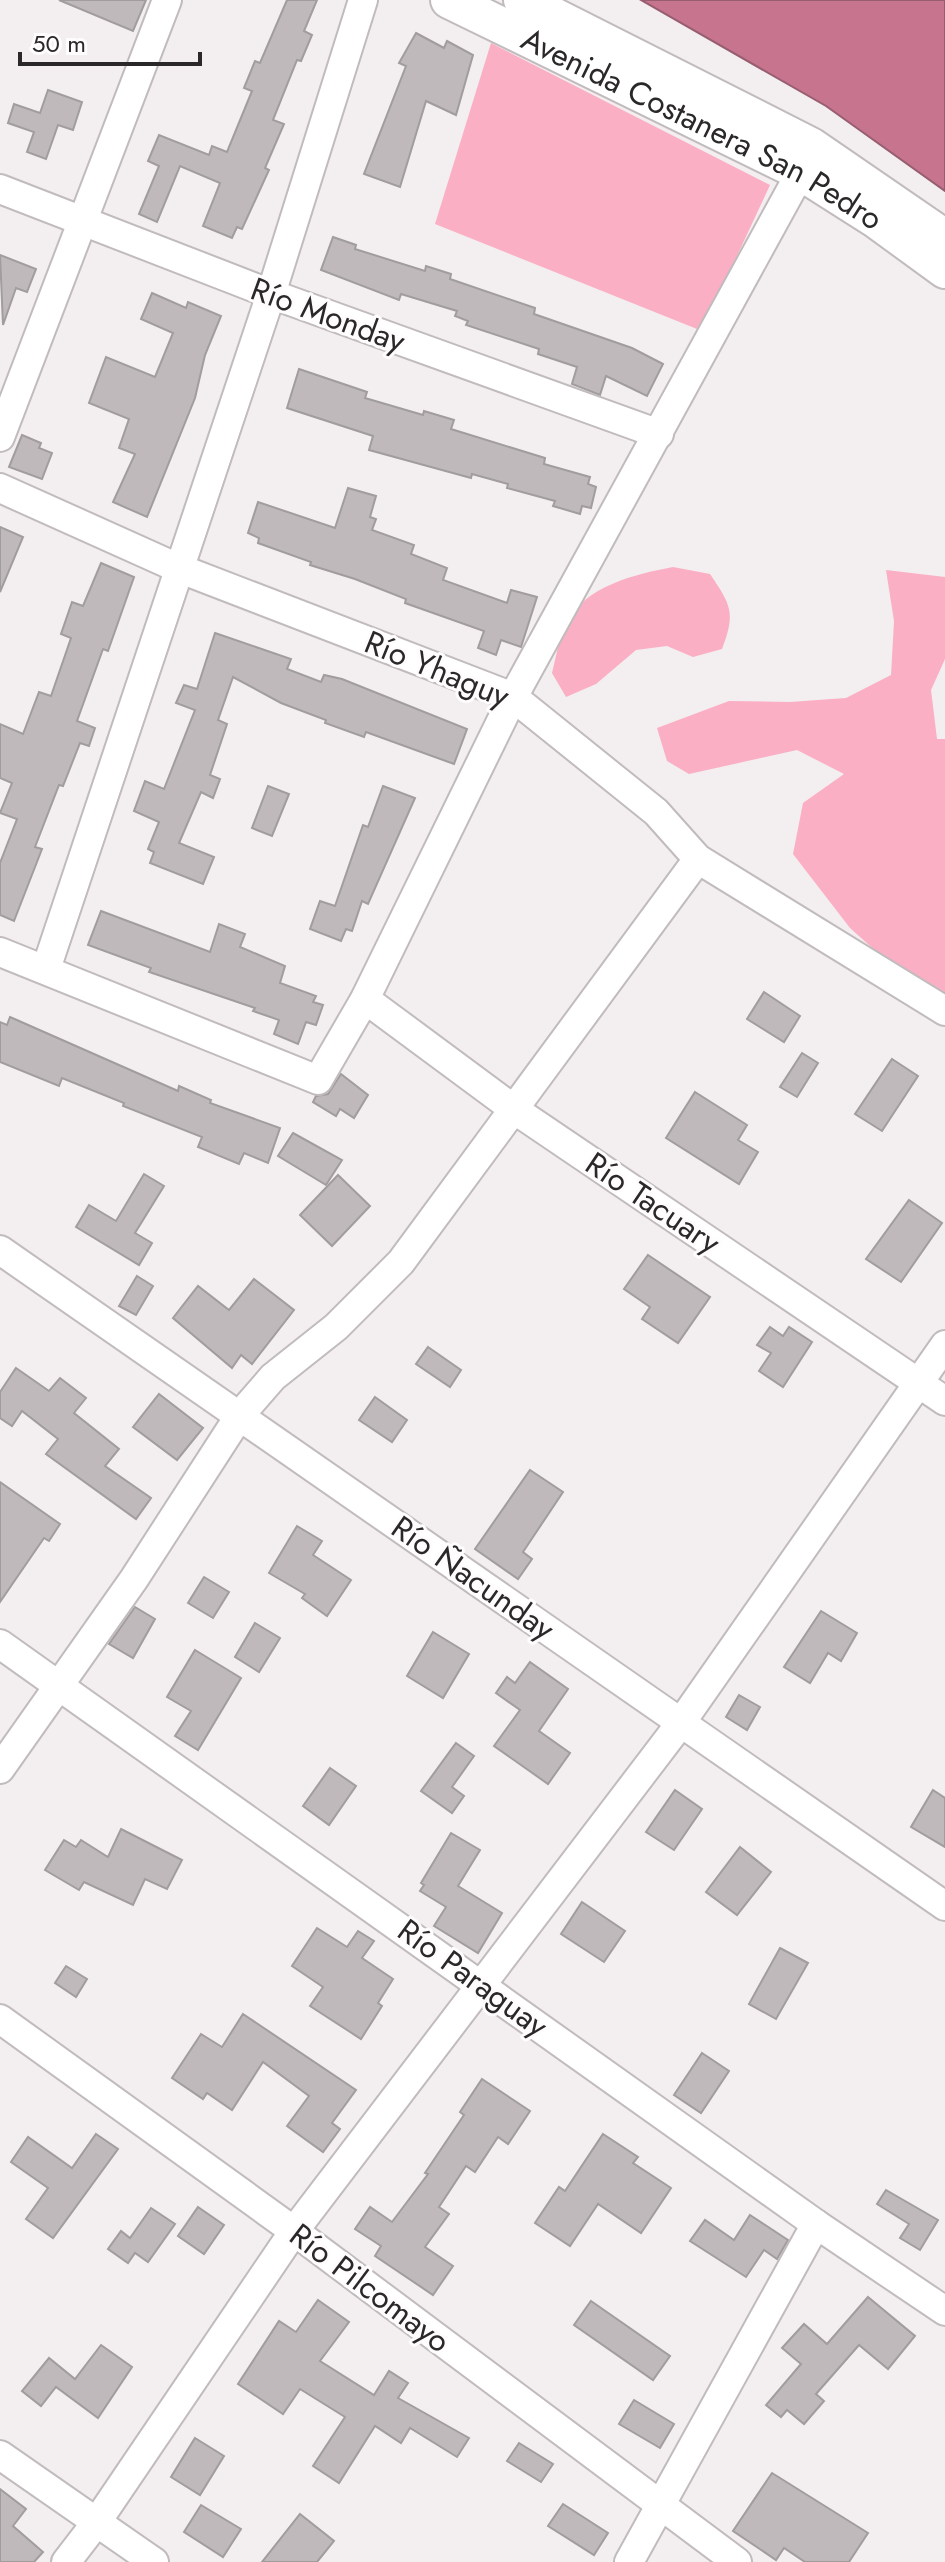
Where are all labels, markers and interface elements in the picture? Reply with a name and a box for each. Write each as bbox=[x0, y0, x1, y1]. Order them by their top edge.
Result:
scale bar bbox=[20, 16, 200, 66]
street label: Avenida Costanera San Pedro bbox=[514, 16, 892, 241]
text: 50 m bbox=[32, 26, 86, 61]
street label: Río Monday bbox=[244, 266, 412, 364]
street label: Río Yhaguy bbox=[358, 619, 517, 719]
street label: Río Tacuary bbox=[576, 1141, 730, 1266]
street label: Río Ñacunday bbox=[382, 1505, 565, 1652]
street label: Río Paraguay bbox=[388, 1908, 558, 2049]
street label: Río Pilcomayo bbox=[280, 2212, 460, 2364]

